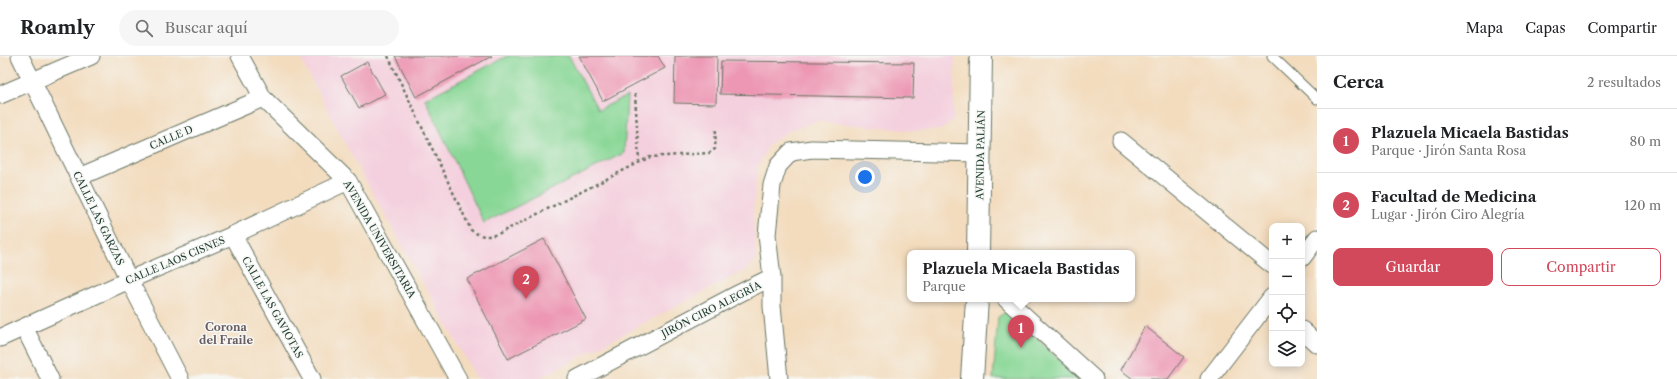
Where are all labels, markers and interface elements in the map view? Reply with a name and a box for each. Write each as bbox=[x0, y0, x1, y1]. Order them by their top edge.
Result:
search box bbox=[119, 10, 399, 46]
text: Roamly bbox=[20, 16, 95, 39]
icon: search bbox=[133, 17, 155, 39]
text: Buscar aquí bbox=[165, 18, 248, 37]
text: Mapa bbox=[1466, 19, 1503, 37]
text: Capas bbox=[1525, 19, 1566, 37]
text: Compartir bbox=[1588, 19, 1657, 37]
text: Cerca bbox=[1333, 72, 1384, 92]
text: 2 resultados bbox=[1587, 74, 1661, 90]
street label: AVENIDA PALIÁN bbox=[973, 110, 988, 201]
street label: CALLE D bbox=[148, 123, 195, 152]
text: Plazuela Micaela Bastidas bbox=[1371, 123, 1569, 142]
text: 1 bbox=[1343, 133, 1349, 149]
text: 80 m bbox=[1629, 133, 1661, 149]
text: Parque · Jirón Santa Rosa bbox=[1371, 142, 1526, 158]
your location bbox=[855, 167, 875, 187]
street label: CALLE LAS GARZAS bbox=[70, 169, 127, 267]
street label: AVENIDA UNIVERSITARIA bbox=[340, 177, 419, 301]
text: Facultad de Medicina bbox=[1371, 187, 1536, 206]
text: 2 bbox=[1342, 197, 1350, 213]
text: 120 m bbox=[1624, 197, 1661, 213]
text: Lugar · Jirón Ciro Alegría bbox=[1371, 206, 1525, 222]
map controls bbox=[1269, 223, 1305, 367]
button: + bbox=[1269, 223, 1305, 259]
street label: CALLE LAOS CISNES bbox=[123, 234, 227, 287]
button: Guardar bbox=[1333, 248, 1493, 286]
button: Compartir bbox=[1501, 248, 1661, 286]
popup bbox=[907, 250, 1135, 302]
street label: CALLE LAS GAVIOTAS bbox=[239, 254, 306, 360]
text: Plazuela Micaela Bastidas bbox=[922, 259, 1120, 278]
button: − bbox=[1269, 259, 1305, 295]
pin: 2 bbox=[513, 266, 539, 299]
street label: JIRÓN CIRO ALEGRÍA bbox=[657, 278, 764, 341]
text: Parque bbox=[922, 278, 966, 294]
button: locate bbox=[1269, 295, 1305, 331]
pin: 1 bbox=[1008, 315, 1034, 348]
district label: Corona del Fraile bbox=[199, 320, 253, 347]
button: layers bbox=[1269, 331, 1305, 367]

